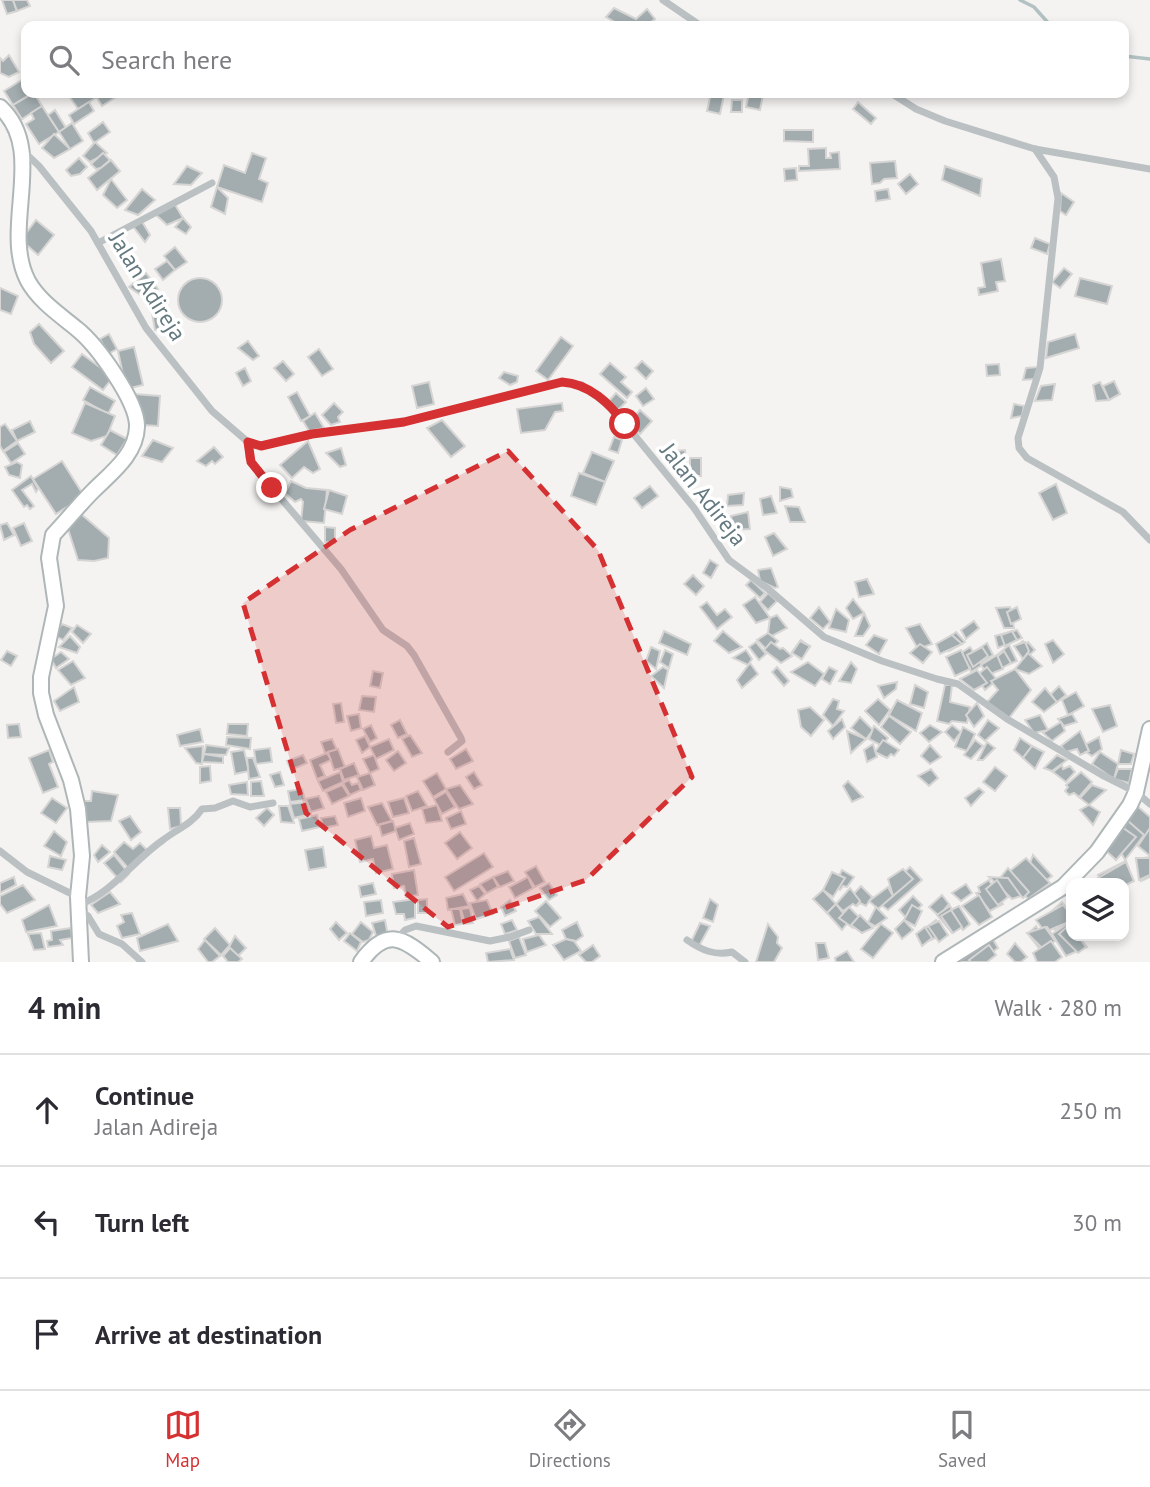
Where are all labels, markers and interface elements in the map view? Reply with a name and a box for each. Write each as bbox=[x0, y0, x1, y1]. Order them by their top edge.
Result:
search box bbox=[21, 21, 1129, 98]
icon: search bbox=[45, 41, 83, 79]
text: Search here bbox=[101, 43, 232, 76]
street label: Jalan Adireja bbox=[103, 225, 193, 346]
route start bbox=[609, 408, 640, 439]
street label: Jalan Adireja bbox=[654, 436, 753, 551]
route end bbox=[256, 472, 287, 503]
map controls bbox=[1066, 878, 1129, 941]
button: layers bbox=[1066, 878, 1129, 941]
text: 4 min bbox=[28, 988, 101, 1027]
text: Walk · 280 m bbox=[995, 993, 1122, 1022]
text: Continue bbox=[95, 1079, 194, 1112]
icon: ahead bbox=[28, 1091, 66, 1129]
text: 250 m bbox=[1060, 1096, 1122, 1125]
text: Jalan Adireja bbox=[95, 1112, 218, 1141]
icon: left bbox=[28, 1203, 66, 1241]
text: Turn left bbox=[95, 1206, 189, 1239]
text: 30 m bbox=[1072, 1208, 1122, 1237]
icon: arrive bbox=[28, 1315, 66, 1353]
text: Arrive at destination bbox=[95, 1318, 322, 1351]
tab: Map bbox=[164, 1406, 202, 1472]
tab: Directions bbox=[529, 1406, 611, 1472]
tab: Saved bbox=[938, 1406, 986, 1472]

